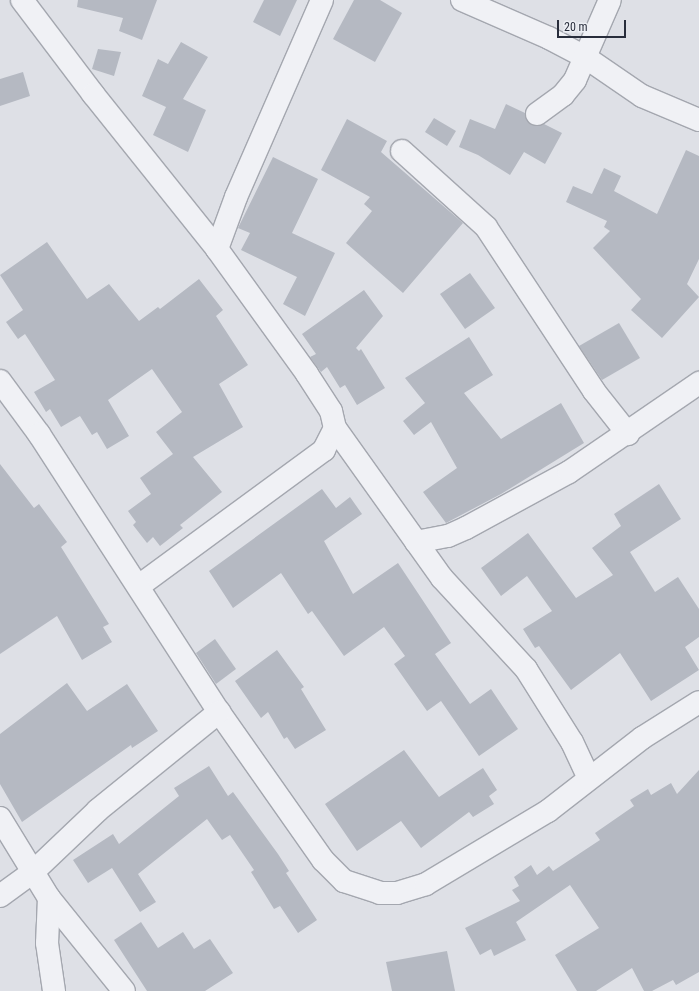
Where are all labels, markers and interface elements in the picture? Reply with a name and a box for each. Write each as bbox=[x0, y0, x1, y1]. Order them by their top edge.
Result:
scale bar bbox=[559, 12, 628, 38]
text: 20 m bbox=[564, 20, 588, 34]

